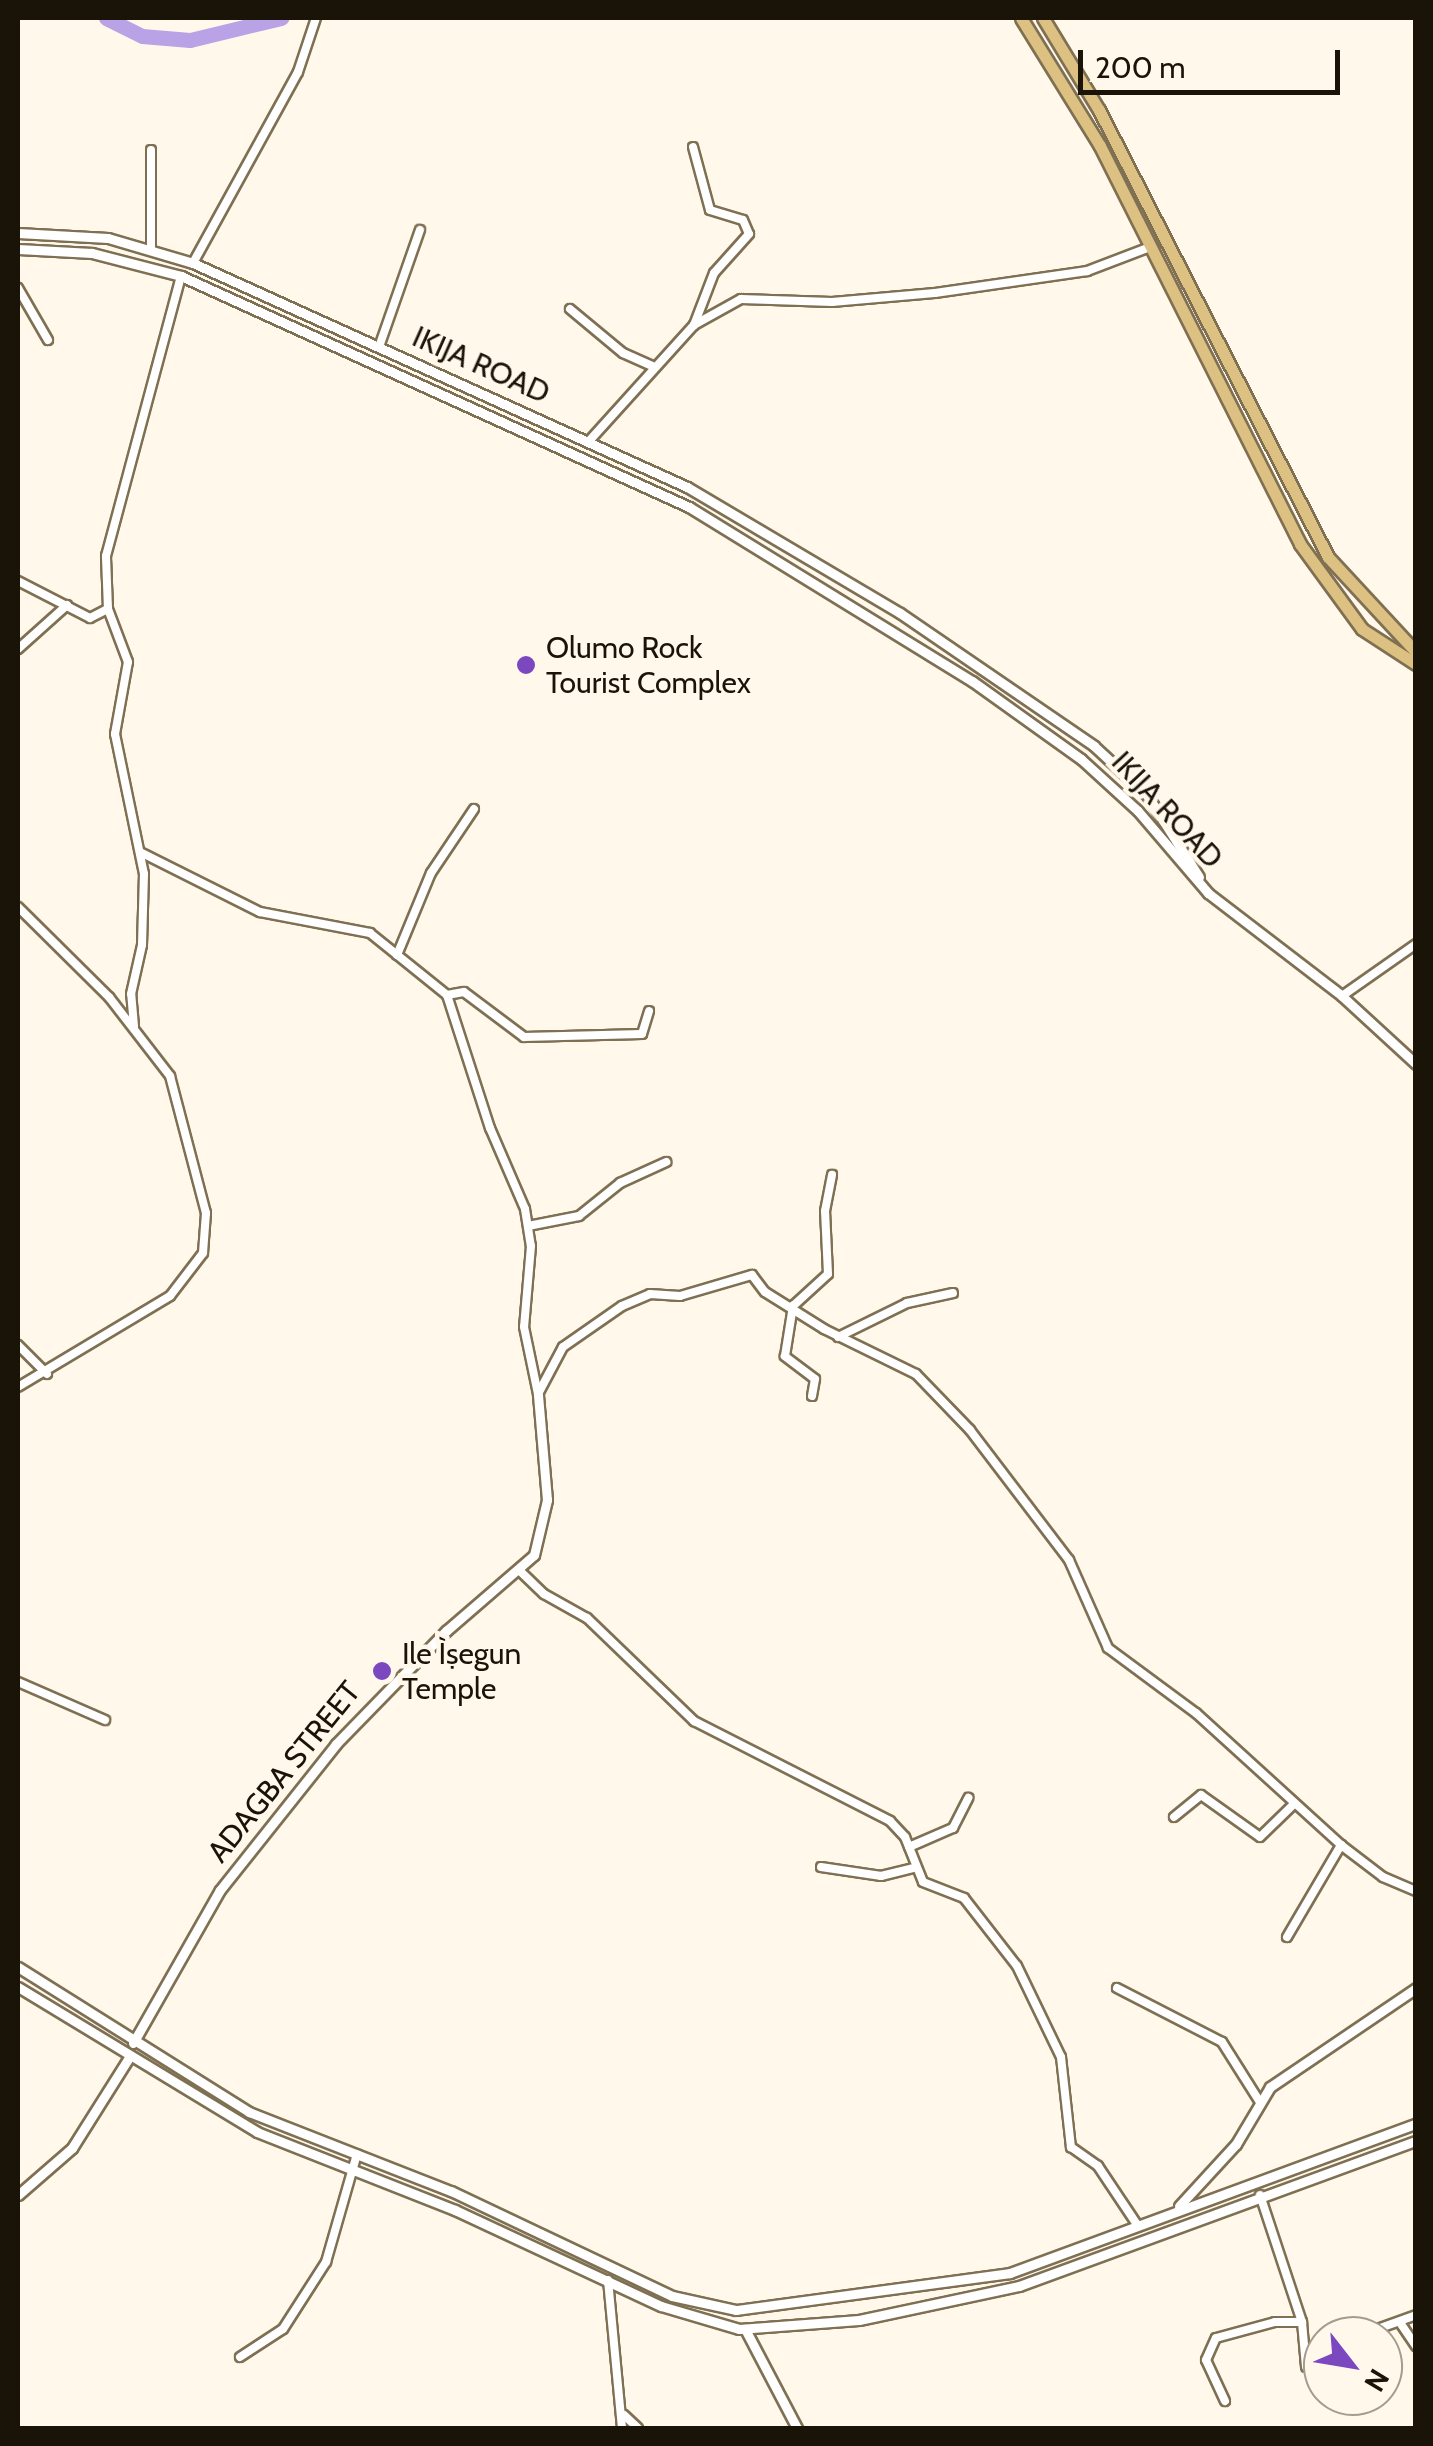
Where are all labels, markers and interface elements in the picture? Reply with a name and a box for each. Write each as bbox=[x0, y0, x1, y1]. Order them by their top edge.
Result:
scale bar bbox=[1083, 30, 1346, 92]
text: 200 m bbox=[1095, 49, 1186, 86]
street label: IKIJA ROAD bbox=[407, 319, 555, 411]
place label: Olumo Rock Tourist Complex bbox=[546, 630, 751, 700]
marker: Olumo Rock Tourist Complex bbox=[515, 654, 537, 676]
street label: IKIJA ROAD bbox=[1104, 744, 1230, 876]
place label: Ile Ìṣegun Temple bbox=[402, 1636, 521, 1706]
marker: Ile Ìṣegun Temple bbox=[371, 1660, 393, 1682]
street label: ADAGBA STREET bbox=[200, 1674, 368, 1870]
north arrow bbox=[1303, 2316, 1403, 2416]
text: N bbox=[1357, 2363, 1397, 2398]

